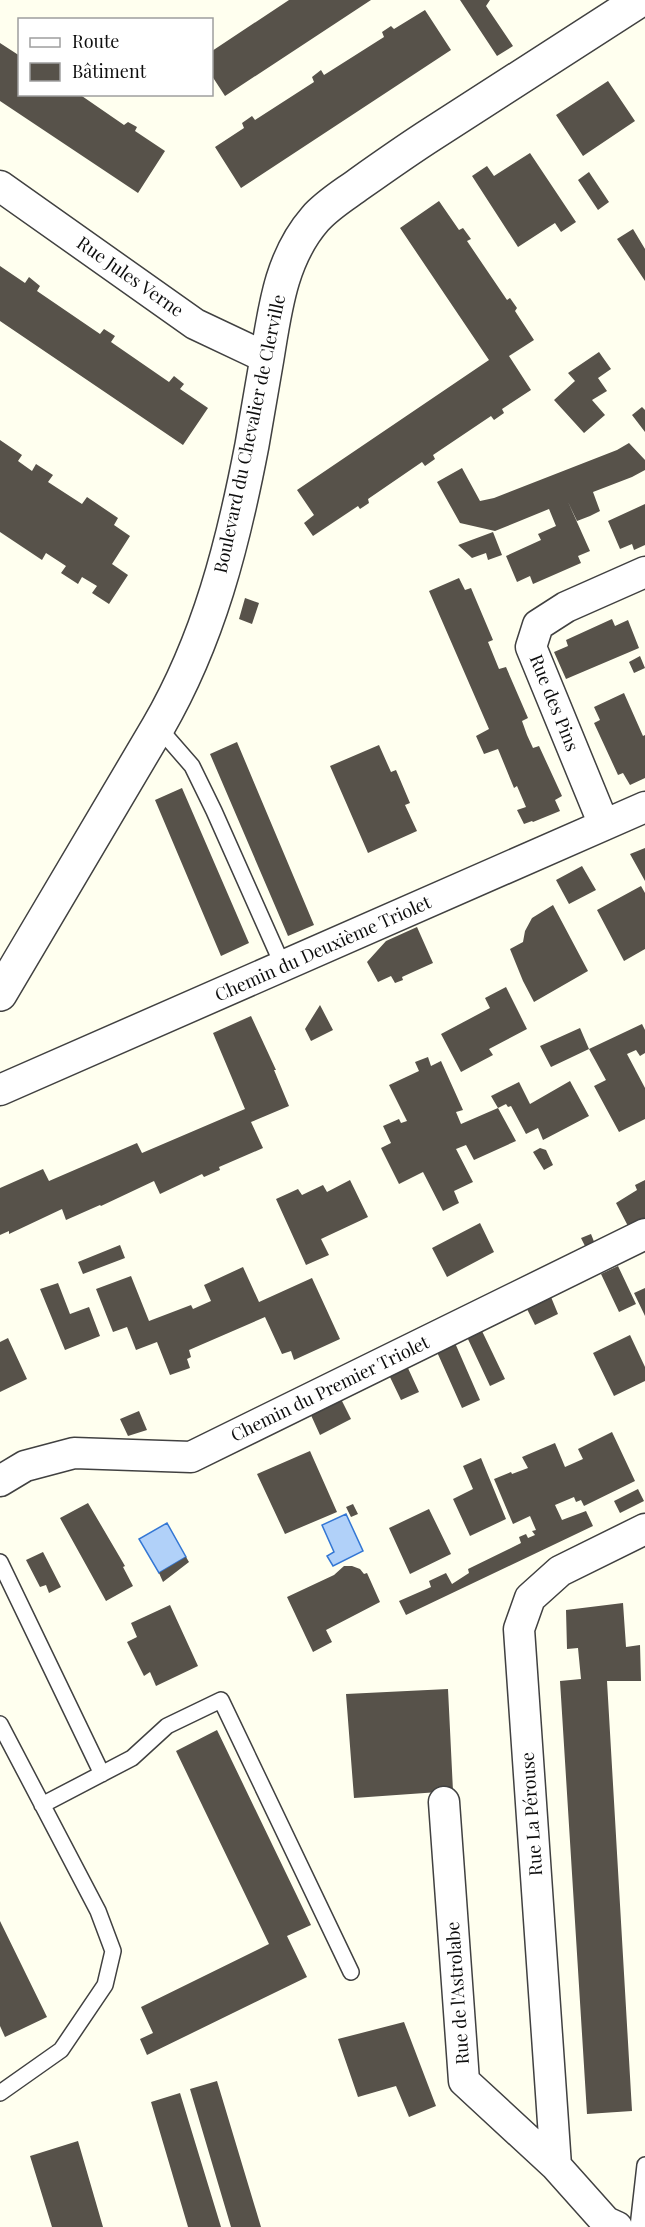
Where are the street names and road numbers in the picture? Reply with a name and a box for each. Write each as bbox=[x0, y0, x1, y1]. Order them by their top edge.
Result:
street label: Rue Jules Verne bbox=[72, 230, 189, 322]
street label: Boulevard du Chevalier de Clerville bbox=[208, 292, 290, 575]
street label: Rue des Pins bbox=[525, 651, 585, 755]
street label: Chemin du Deuxième Triolet bbox=[211, 889, 435, 1007]
street label: Chemin du Premier Triolet bbox=[226, 1329, 433, 1447]
street label: Rue La Pérouse bbox=[515, 1751, 547, 1877]
street label: Rue de l'Astrolabe bbox=[440, 1921, 474, 2065]

